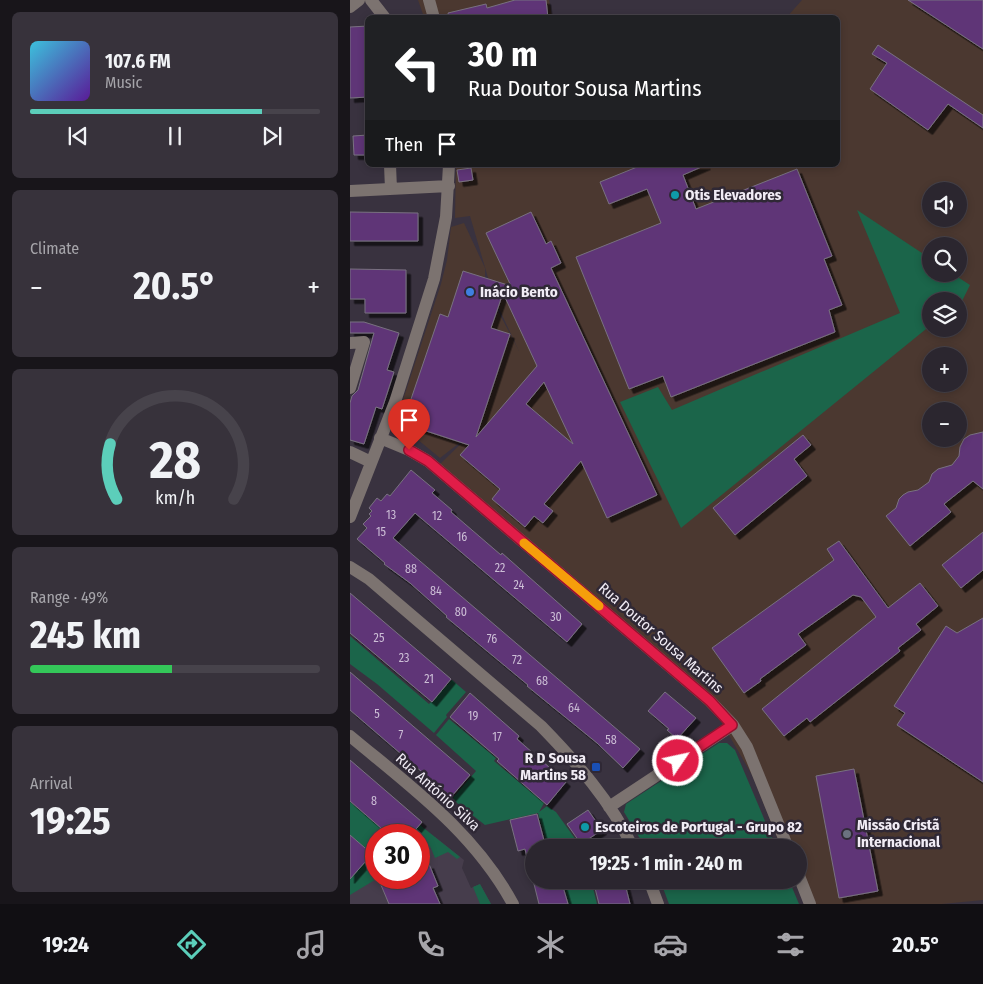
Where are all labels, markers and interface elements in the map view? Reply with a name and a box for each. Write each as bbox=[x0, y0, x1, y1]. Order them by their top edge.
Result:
text: 30 m bbox=[468, 33, 538, 75]
icon: left bbox=[385, 35, 450, 100]
text: 107.6 FM bbox=[105, 50, 171, 73]
text: Music bbox=[105, 73, 142, 92]
text: Rua Doutor Sousa Martins bbox=[468, 75, 702, 102]
icon: previous bbox=[64, 122, 92, 150]
icon: pause bbox=[161, 122, 189, 150]
icon: next bbox=[258, 122, 286, 150]
icon: arrive bbox=[433, 130, 461, 158]
text: Then bbox=[385, 133, 423, 156]
map controls bbox=[922, 182, 967, 447]
button: sound bbox=[922, 182, 967, 227]
place label: Otis Elevadores bbox=[685, 186, 782, 204]
marker: Otis Elevadores bbox=[669, 189, 681, 201]
button: search bbox=[922, 237, 967, 282]
text: Climate bbox=[30, 239, 79, 258]
text: 20.5° bbox=[133, 263, 217, 309]
text: − bbox=[30, 271, 43, 304]
text: + bbox=[307, 271, 320, 304]
place label: Inácio Bento bbox=[480, 283, 558, 301]
marker: Inácio Bento bbox=[464, 286, 476, 298]
button: layers bbox=[922, 292, 967, 337]
button: + bbox=[922, 347, 967, 392]
pin bbox=[388, 399, 430, 450]
button: − bbox=[922, 402, 967, 447]
icon: arrive bbox=[395, 406, 423, 434]
text: 28 bbox=[148, 429, 201, 492]
text: km/h bbox=[155, 487, 195, 509]
house number: 13 bbox=[386, 508, 396, 522]
house number: 12 bbox=[432, 509, 442, 523]
house number: 15 bbox=[376, 525, 387, 539]
house number: 16 bbox=[457, 530, 467, 544]
house number: 22 bbox=[495, 561, 505, 575]
house number: 88 bbox=[405, 562, 417, 576]
house number: 24 bbox=[514, 578, 525, 592]
street label: Rua Doutor Sousa Martins bbox=[595, 579, 727, 697]
house number: 84 bbox=[430, 584, 442, 598]
text: Range · 49% bbox=[30, 588, 108, 607]
house number: 80 bbox=[455, 605, 467, 619]
house number: 30 bbox=[550, 610, 562, 624]
text: 245 km bbox=[30, 612, 141, 658]
house number: 25 bbox=[374, 631, 385, 645]
house number: 76 bbox=[487, 632, 497, 646]
house number: 23 bbox=[399, 651, 409, 665]
house number: 72 bbox=[512, 653, 522, 667]
house number: 21 bbox=[424, 672, 434, 686]
house number: 68 bbox=[536, 674, 548, 688]
house number: 64 bbox=[568, 701, 580, 715]
house number: 5 bbox=[374, 707, 380, 721]
house number: 19 bbox=[468, 709, 478, 723]
house number: 7 bbox=[399, 728, 404, 742]
house number: 17 bbox=[492, 730, 502, 744]
house number: 58 bbox=[605, 733, 617, 747]
position arrow bbox=[651, 734, 703, 786]
street label: Rua António Silva bbox=[392, 749, 484, 835]
place label: R D Sousa Martins 58 bbox=[520, 749, 587, 784]
marker: R D Sousa Martins 58 bbox=[590, 761, 602, 773]
text: Arrival bbox=[30, 774, 72, 793]
house number: 8 bbox=[371, 794, 377, 808]
text: 19:25 bbox=[30, 798, 111, 844]
place label: Missão Cristã Internacional bbox=[857, 816, 941, 851]
place label: Escoteiros de Portugal - Grupo 82 bbox=[595, 818, 802, 836]
marker: Escoteiros de Portugal - Grupo 82 bbox=[579, 821, 591, 833]
speed limit sign: 30 bbox=[365, 824, 430, 889]
marker: Missão Cristã Internacional bbox=[841, 828, 853, 840]
text: 19:25 · 1 min · 240 m bbox=[589, 852, 743, 875]
icon: directions bbox=[174, 927, 209, 962]
icon: music bbox=[294, 927, 329, 962]
icon: phone bbox=[413, 927, 448, 962]
icon: climate bbox=[533, 927, 568, 962]
icon: car bbox=[653, 927, 688, 962]
icon: filters bbox=[773, 927, 808, 962]
text: 19:24 bbox=[42, 931, 89, 958]
text: 20.5° bbox=[892, 931, 941, 958]

